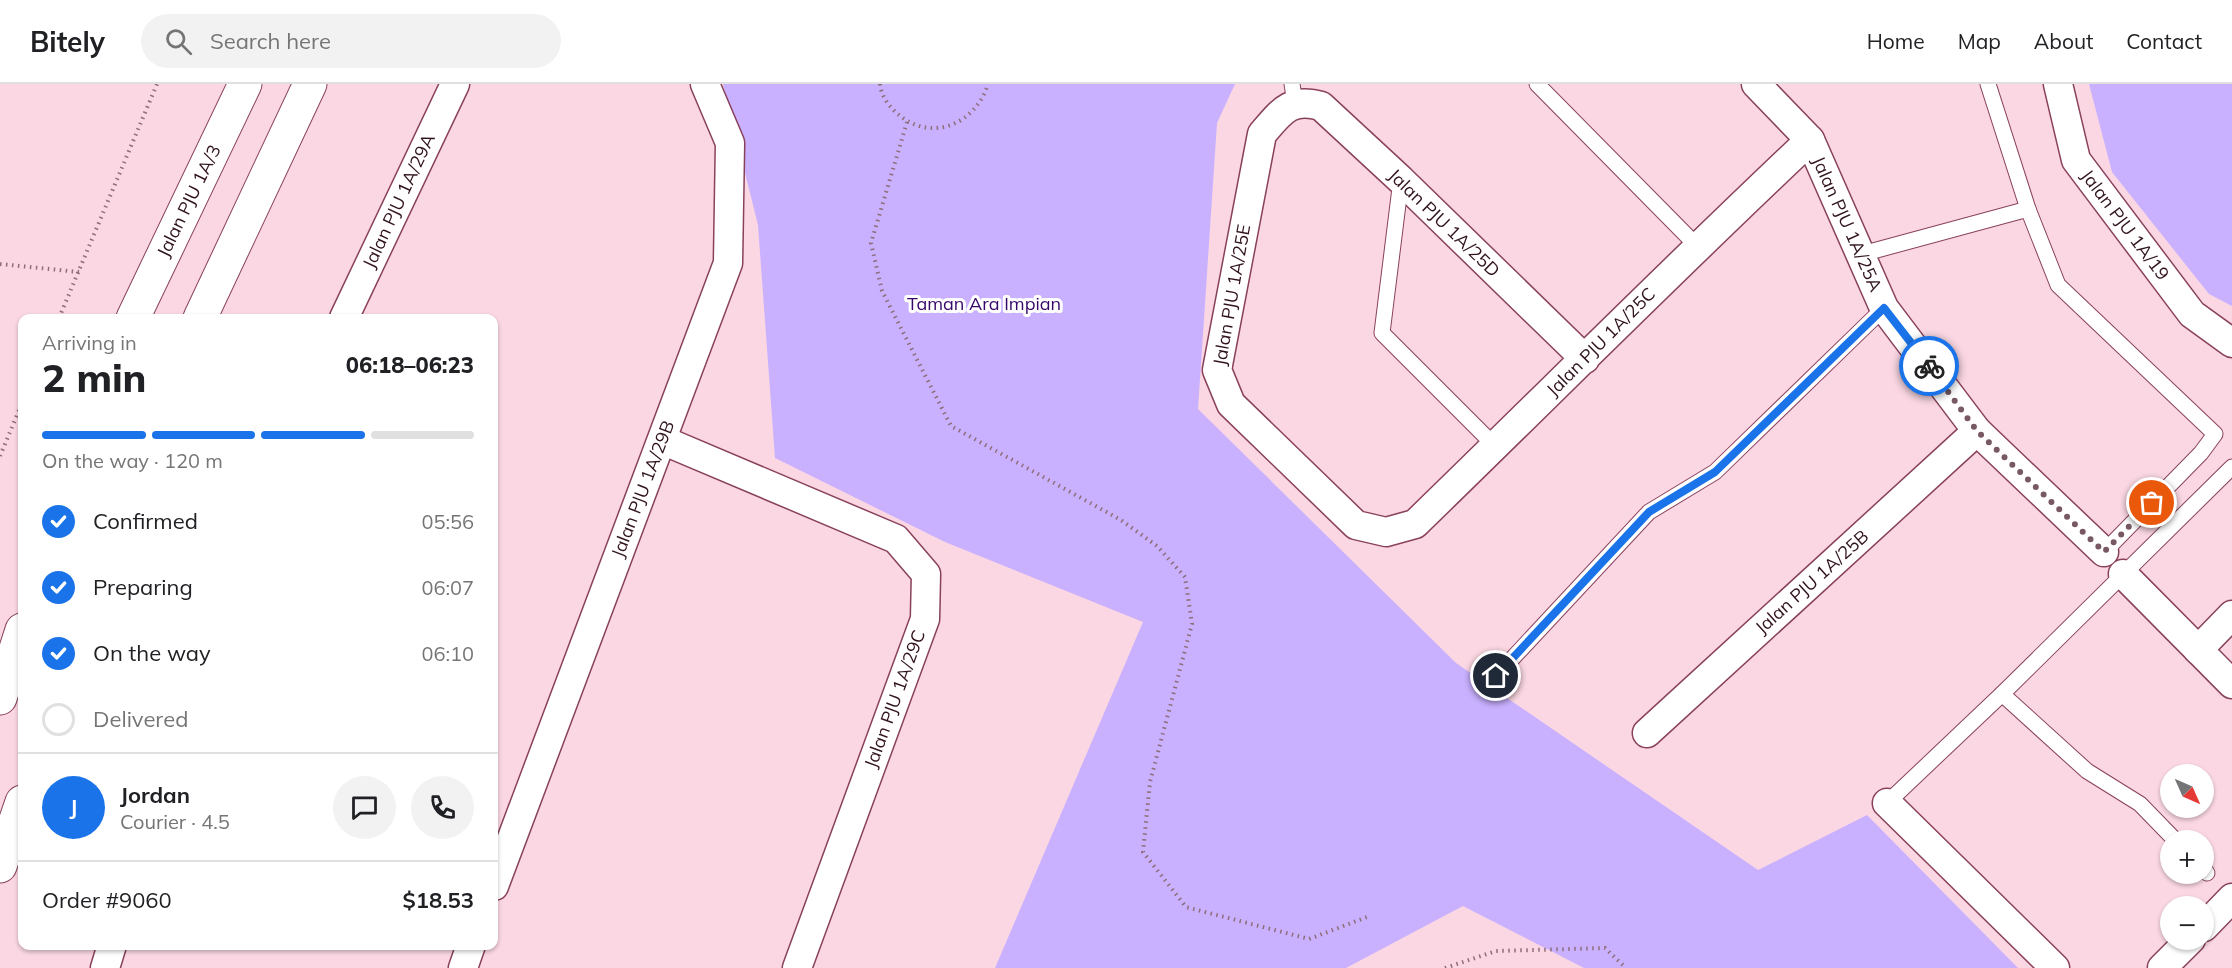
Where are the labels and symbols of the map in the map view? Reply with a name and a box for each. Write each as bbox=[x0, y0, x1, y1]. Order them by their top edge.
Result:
street label: Jalan PJU 1A/29A bbox=[357, 130, 440, 272]
street label: Jalan PJU 1A/3 bbox=[151, 141, 226, 261]
street label: Jalan PJU 1A/25A bbox=[1807, 152, 1888, 295]
street label: Jalan PJU 1A/25D bbox=[1384, 164, 1505, 282]
street label: Jalan PJU 1A/19 bbox=[2076, 165, 2175, 285]
street label: Jalan PJU 1A/25E bbox=[1208, 222, 1255, 367]
street label: Jalan PJU 1A/25C bbox=[1541, 282, 1660, 401]
park label: Taman Ara Impian bbox=[907, 292, 1061, 315]
courier bbox=[1899, 336, 1959, 396]
street label: Jalan PJU 1A/29B bbox=[606, 417, 679, 561]
pin bbox=[2126, 477, 2177, 528]
street label: Jalan PJU 1A/25B bbox=[1750, 525, 1873, 639]
street label: Jalan PJU 1A/29C bbox=[859, 627, 930, 771]
pin bbox=[1470, 650, 1521, 701]
north arrow bbox=[2160, 764, 2214, 818]

